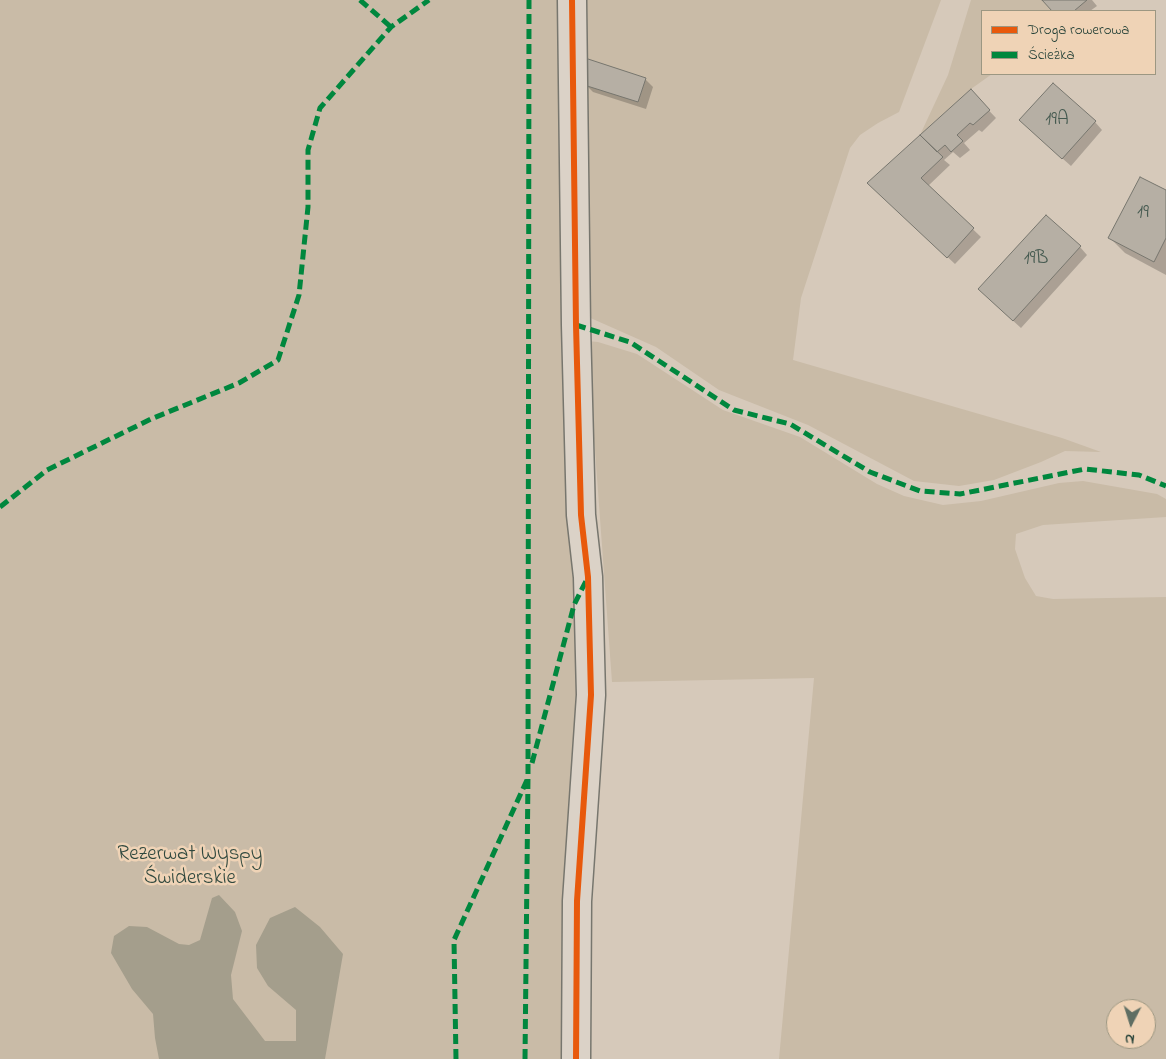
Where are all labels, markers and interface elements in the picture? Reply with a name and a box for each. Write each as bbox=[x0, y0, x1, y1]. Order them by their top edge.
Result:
legend bbox=[981, 10, 1156, 75]
text: Droga rowerowa bbox=[1028, 19, 1129, 41]
text: Ścieżka bbox=[1028, 44, 1075, 66]
house number: 19A bbox=[1045, 110, 1069, 132]
house number: 19 bbox=[1137, 203, 1149, 225]
house number: 19B bbox=[1024, 249, 1048, 271]
park label: Rezerwat Wyspy Świderskie bbox=[118, 843, 262, 893]
north arrow bbox=[1106, 999, 1156, 1049]
text: N bbox=[1124, 1028, 1135, 1049]

